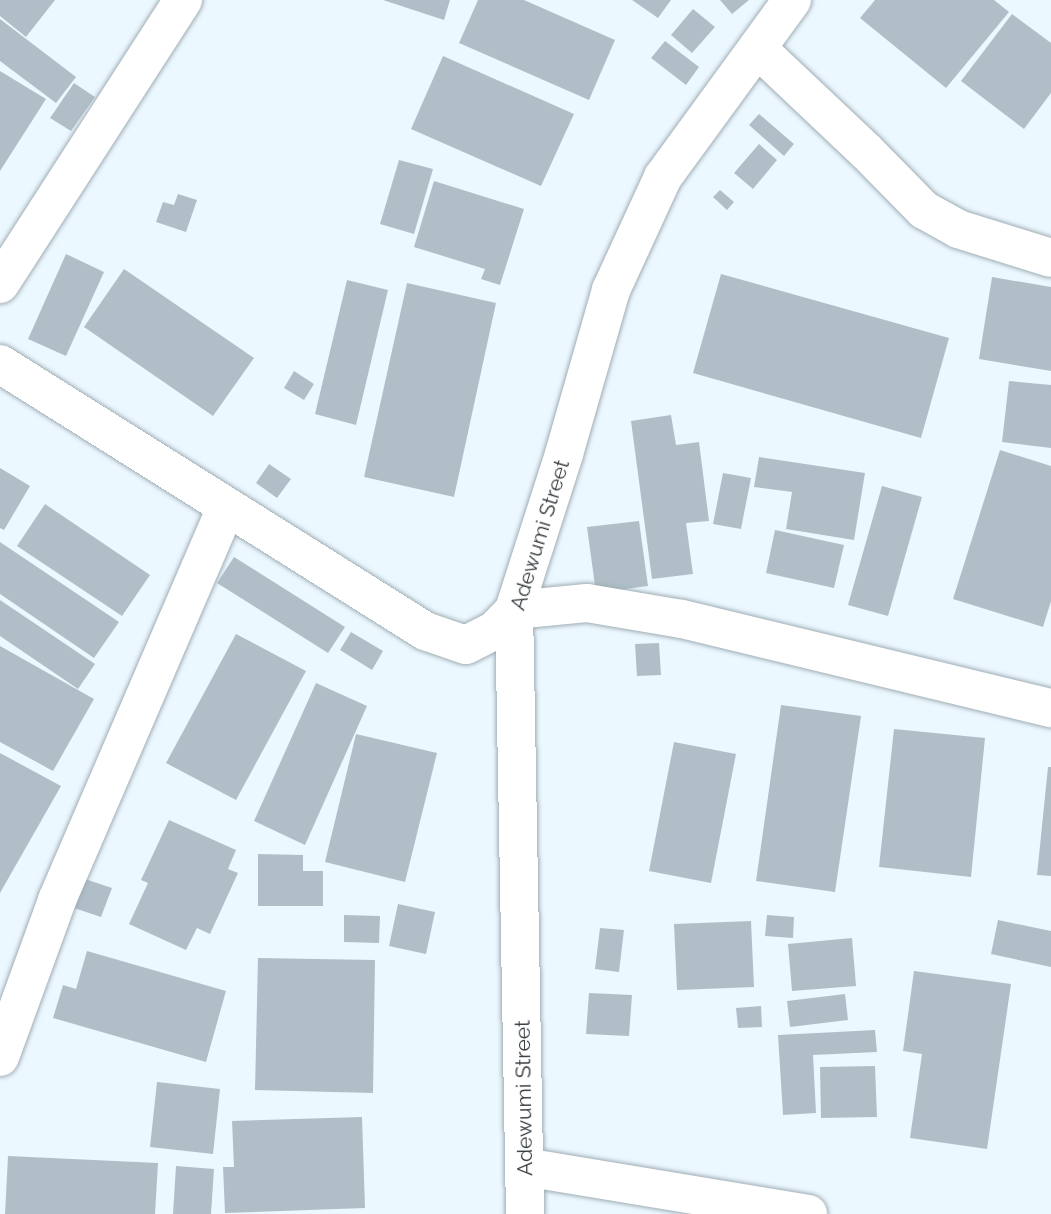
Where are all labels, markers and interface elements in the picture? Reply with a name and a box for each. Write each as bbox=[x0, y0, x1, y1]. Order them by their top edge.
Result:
street label: Adewumi Street bbox=[505, 457, 575, 613]
street label: Adewumi Street bbox=[510, 1020, 538, 1176]

